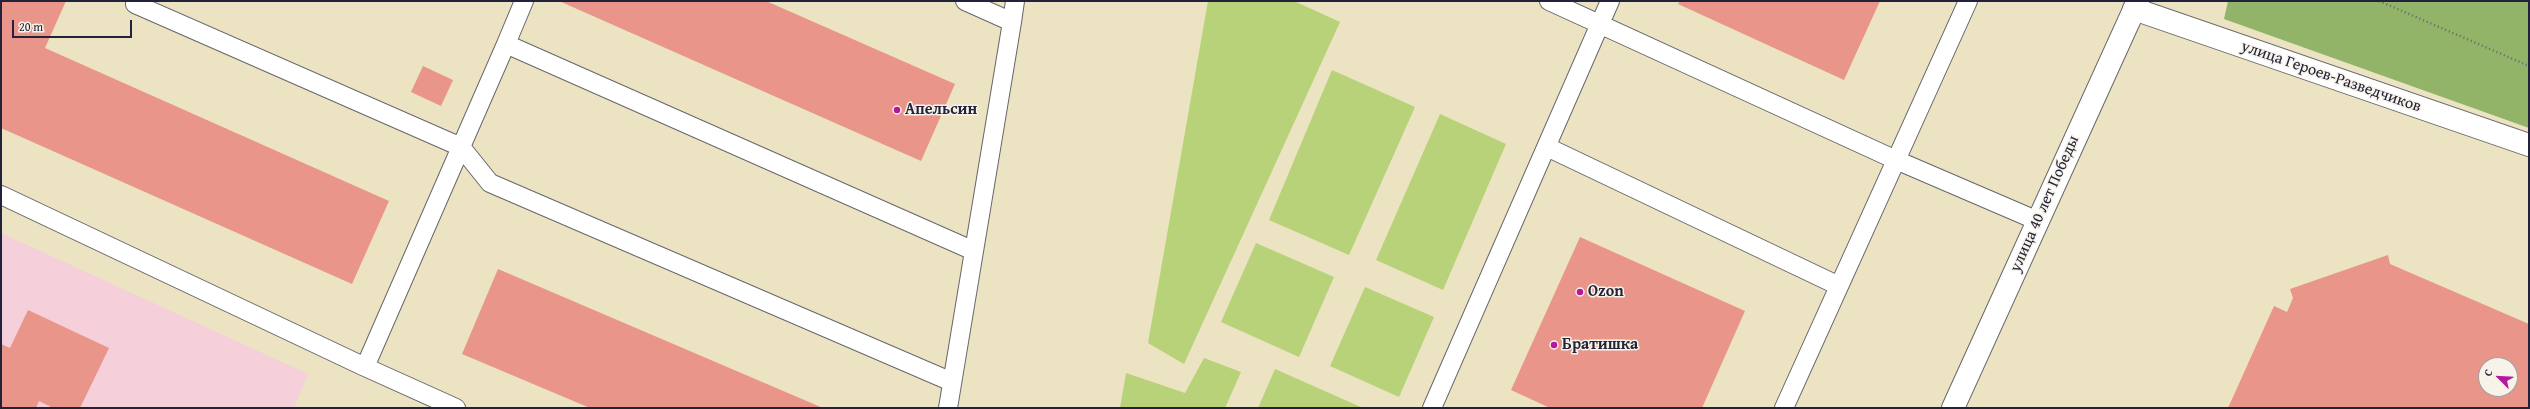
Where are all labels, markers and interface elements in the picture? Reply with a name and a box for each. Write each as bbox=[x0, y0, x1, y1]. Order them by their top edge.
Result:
scale bar bbox=[14, 12, 134, 38]
text: 20 m bbox=[19, 18, 43, 35]
street label: улица Героев-Разведчиков bbox=[2238, 37, 2424, 117]
place label: Апельсин bbox=[905, 100, 977, 120]
marker: Апельсин bbox=[892, 105, 902, 115]
street label: улица 40 лет Победы bbox=[2006, 133, 2084, 275]
place label: Ozon bbox=[1588, 282, 1624, 302]
marker: Ozon bbox=[1575, 287, 1585, 297]
place label: Братишка bbox=[1562, 335, 1638, 355]
marker: Братишка bbox=[1549, 340, 1559, 350]
north arrow bbox=[2478, 357, 2518, 397]
text: С bbox=[2479, 366, 2497, 379]

